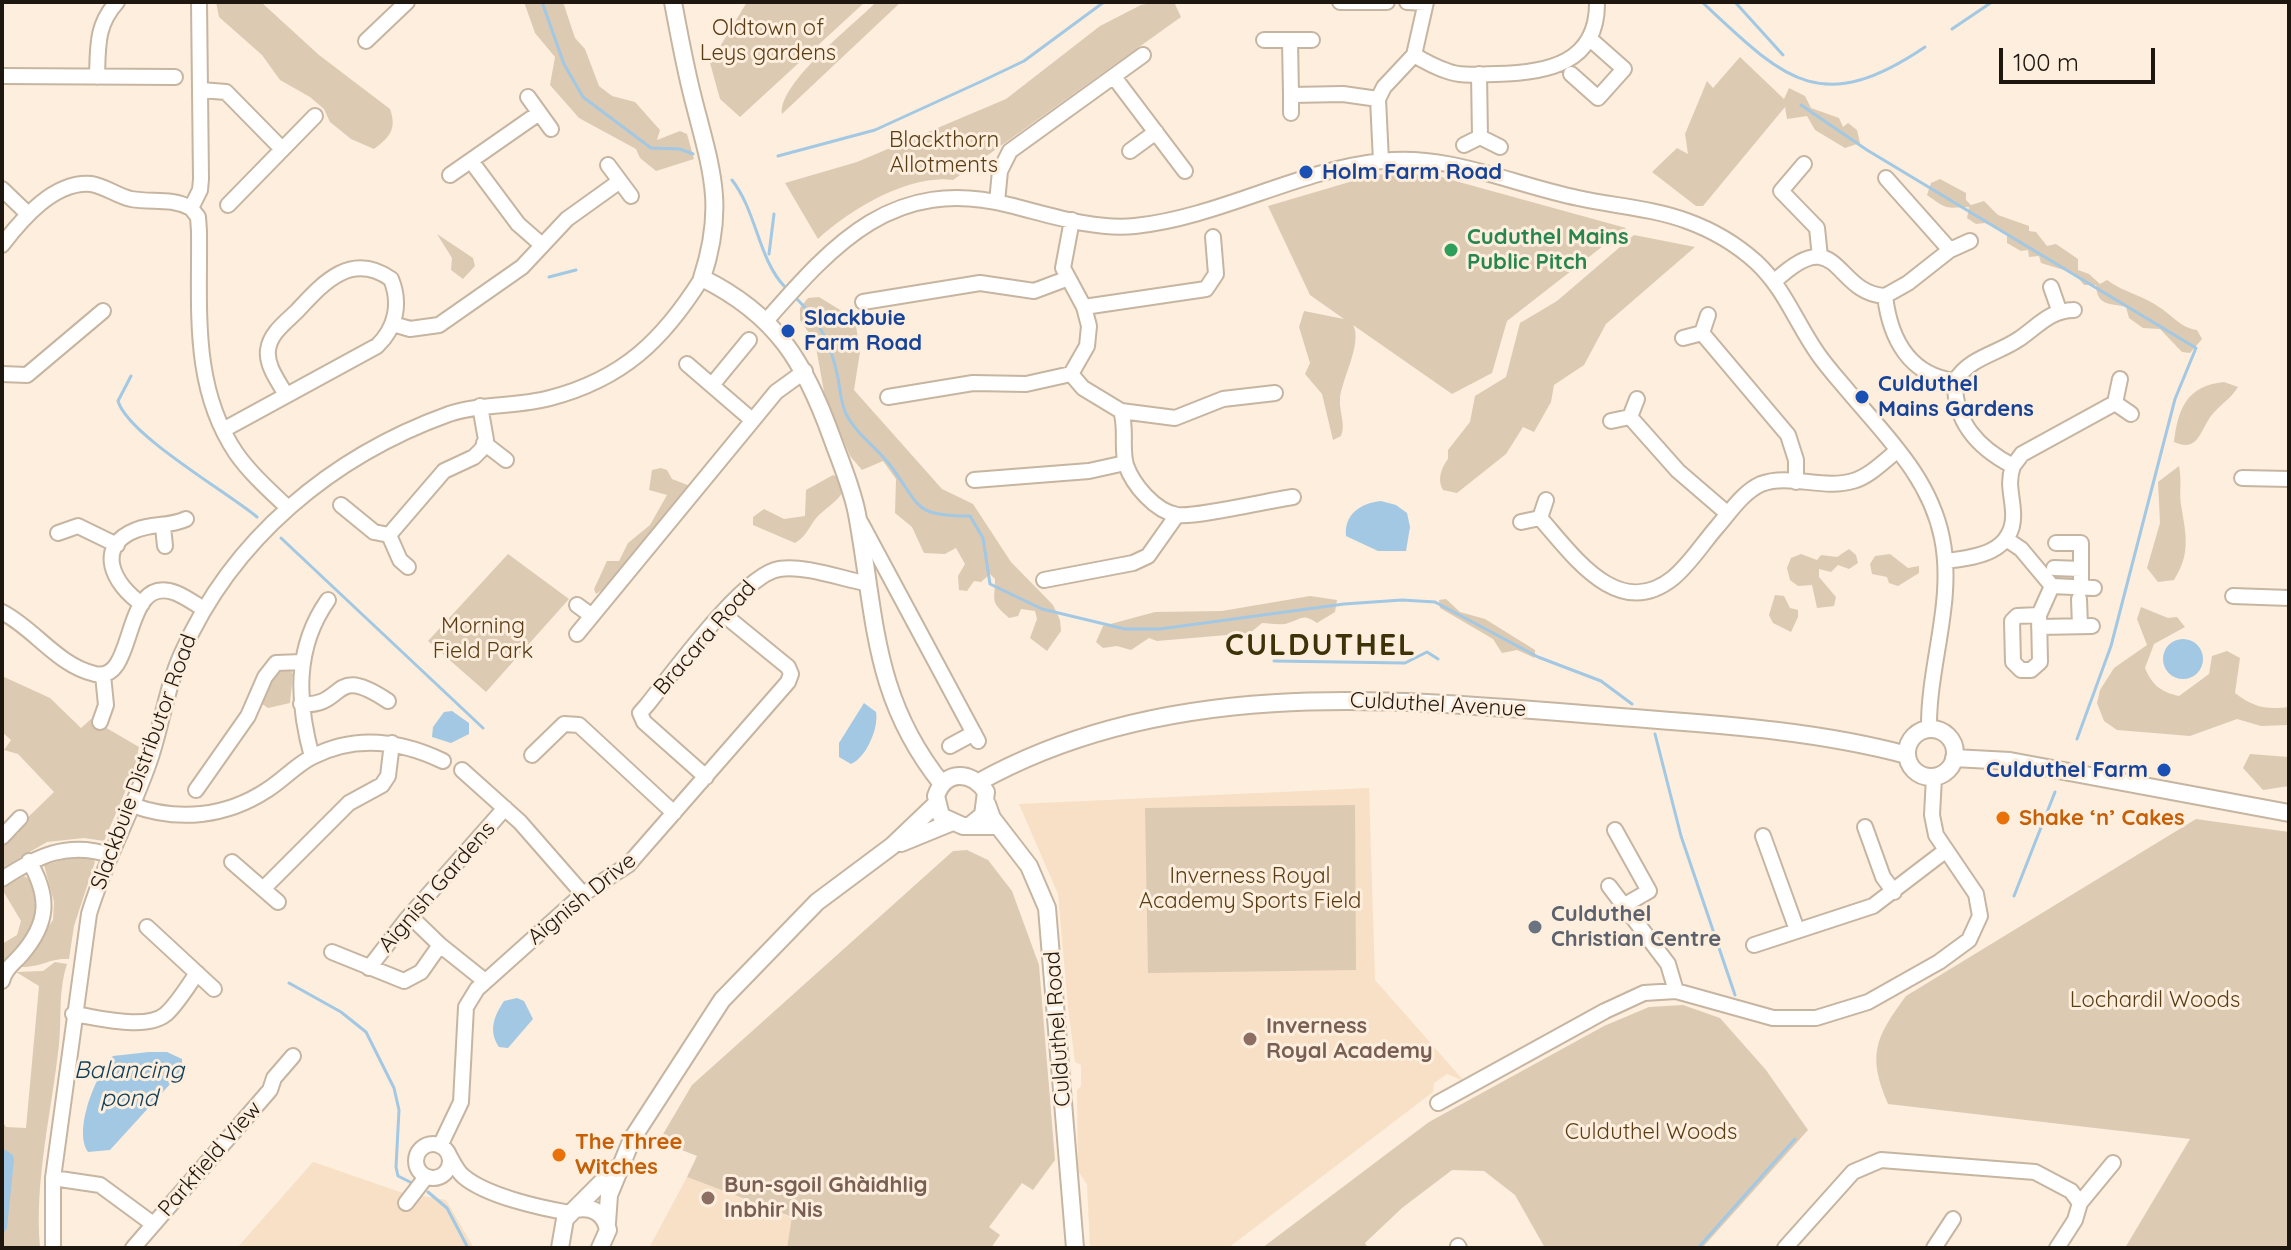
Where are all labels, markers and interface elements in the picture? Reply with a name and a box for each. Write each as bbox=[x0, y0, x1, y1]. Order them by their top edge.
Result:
park label: Oldtown of Leys gardens bbox=[700, 15, 836, 66]
scale bar bbox=[2003, 32, 2159, 82]
text: 100 m bbox=[2013, 47, 2079, 77]
park label: Blackthorn Allotments bbox=[889, 127, 999, 178]
place label: Holm Farm Road bbox=[1322, 159, 1502, 185]
marker: Holm Farm Road bbox=[1297, 163, 1315, 181]
place label: Cuduthel Mains Public Pitch bbox=[1467, 224, 1629, 276]
marker: Cuduthel Mains Public Pitch bbox=[1442, 241, 1460, 259]
place label: Slackbuie Farm Road bbox=[804, 305, 922, 356]
marker: Slackbuie Farm Road bbox=[779, 322, 797, 340]
place label: Culduthel Mains Gardens bbox=[1878, 371, 2034, 422]
marker: Culduthel Mains Gardens bbox=[1853, 388, 1871, 406]
street label: Bracara Road bbox=[648, 575, 762, 701]
park label: Morning Field Park bbox=[433, 613, 533, 664]
district label: CULDUTHEL bbox=[1225, 628, 1417, 664]
street label: Slackbuie Distributor Road bbox=[85, 631, 203, 893]
street label: Culduthel Avenue bbox=[1349, 687, 1527, 723]
place label: Culduthel Farm bbox=[1986, 757, 2148, 783]
marker: Culduthel Farm bbox=[2155, 761, 2173, 779]
place label: Shake ‘n’ Cakes bbox=[2019, 805, 2185, 831]
marker: Shake ‘n’ Cakes bbox=[1994, 809, 2012, 827]
street label: Aignish Gardens bbox=[373, 816, 501, 958]
street label: Aignish Drive bbox=[522, 847, 642, 951]
park label: Inverness Royal Academy Sports Field bbox=[1139, 863, 1361, 914]
place label: Culduthel Christian Centre bbox=[1551, 901, 1721, 952]
marker: Culduthel Christian Centre bbox=[1526, 918, 1544, 936]
street label: Culduthel Road bbox=[1039, 950, 1077, 1108]
park label: Lochardil Woods bbox=[2070, 987, 2240, 1013]
place label: Inverness Royal Academy bbox=[1266, 1013, 1433, 1064]
marker: Inverness Royal Academy bbox=[1241, 1030, 1259, 1048]
water label: Balancing pond bbox=[74, 1057, 184, 1113]
street label: Parkfield View bbox=[153, 1096, 267, 1222]
park label: Culduthel Woods bbox=[1565, 1119, 1737, 1145]
place label: The Three Witches bbox=[575, 1129, 682, 1180]
marker: The Three Witches bbox=[550, 1146, 568, 1164]
place label: Bun-sgoil Ghàidhlig Inbhir Nis bbox=[724, 1172, 927, 1224]
marker: Bun-sgoil Ghàidhlig Inbhir Nis bbox=[699, 1189, 717, 1207]

